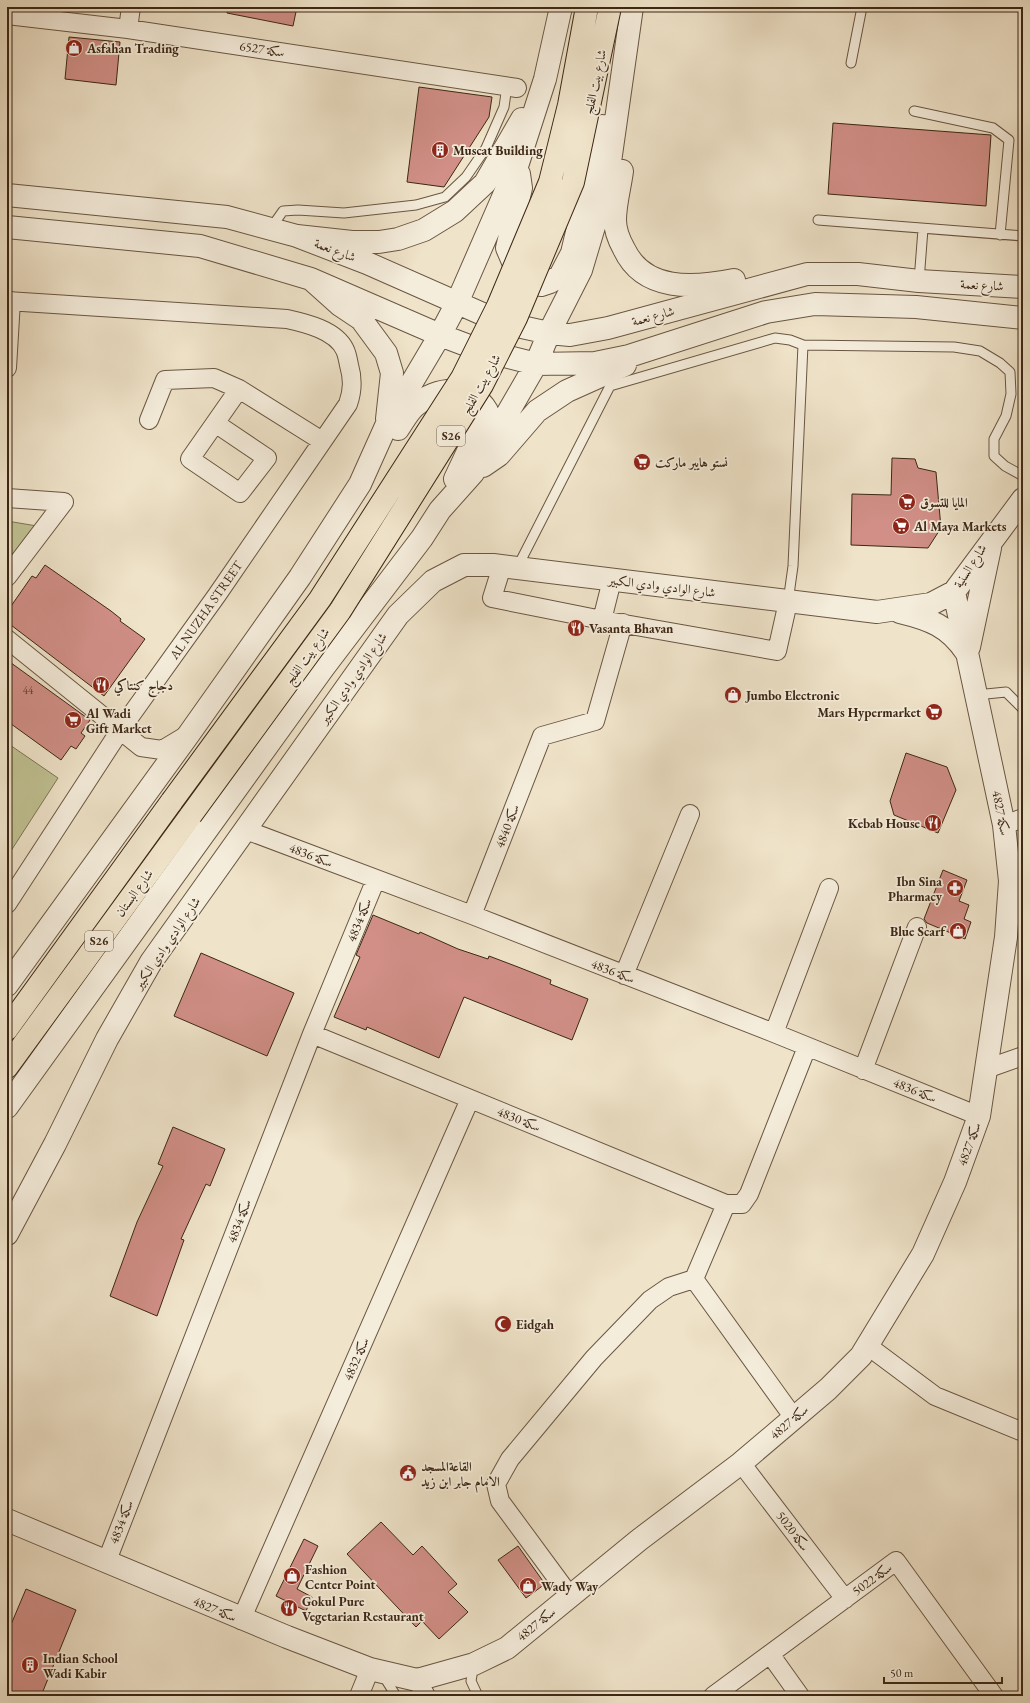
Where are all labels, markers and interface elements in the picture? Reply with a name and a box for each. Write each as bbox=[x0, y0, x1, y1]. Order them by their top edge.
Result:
street label: سكة 6527 bbox=[238, 37, 286, 61]
shop icon: Asfahan Trading bbox=[64, 38, 84, 58]
place label: Asfahan Trading bbox=[86, 40, 179, 57]
street label: شارع بيت الفلج bbox=[580, 48, 613, 117]
building icon: Muscat Building bbox=[430, 140, 450, 160]
place label: Muscat Building bbox=[453, 142, 543, 159]
street label: شارع نعمة bbox=[311, 234, 358, 269]
street label: شارع نعمة bbox=[960, 275, 1004, 298]
street label: شارع نعمة bbox=[630, 302, 677, 333]
street label: شارع بيت الفلج bbox=[457, 351, 507, 419]
road number: S26 bbox=[437, 426, 465, 446]
supermarket icon: نستو هايبر ماركت bbox=[632, 452, 652, 472]
place label: نستو هايبر ماركت bbox=[655, 454, 728, 471]
supermarket icon: المايا للتسوق bbox=[897, 492, 917, 512]
place label: المايا للتسوق bbox=[920, 494, 968, 511]
supermarket icon: Al Maya Markets bbox=[891, 516, 911, 536]
place label: Al Maya Markets bbox=[913, 518, 1007, 535]
street label: شارع السنية bbox=[950, 541, 993, 593]
street label: AL NUZHA STREET bbox=[165, 557, 247, 663]
street label: شارع الوادي وادي الكبير bbox=[605, 571, 717, 604]
restaurant icon: Vasanta Bhavan bbox=[566, 618, 586, 638]
place label: Vasanta Bhavan bbox=[589, 620, 674, 637]
street label: شارع بيت الفلج bbox=[281, 624, 336, 690]
street label: شارع الوادي وادي الكبير bbox=[314, 629, 393, 730]
restaurant icon: دجاج كنتاكي bbox=[91, 675, 111, 695]
place label: دجاج كنتاكي bbox=[113, 677, 173, 698]
house number: 44 bbox=[23, 683, 34, 697]
shop icon: Jumbo Electronic bbox=[723, 685, 743, 705]
place label: Jumbo Electronic bbox=[744, 687, 840, 704]
supermarket icon: Mars Hypermarket bbox=[924, 702, 944, 722]
place label: Mars Hypermarket bbox=[817, 704, 921, 721]
place label: Al Wadi Gift Market bbox=[85, 705, 152, 737]
supermarket icon: Al Wadi Gift Market bbox=[63, 710, 83, 730]
street label: سكة 4827 bbox=[988, 789, 1014, 837]
street label: سكة 4840 bbox=[491, 802, 523, 850]
restaurant icon: Kebab House bbox=[923, 813, 943, 833]
place label: Kebab House bbox=[848, 815, 921, 832]
street label: سكة 4836 bbox=[287, 839, 335, 871]
street label: شارع البستان bbox=[111, 866, 159, 922]
place label: Ibn Sina Pharmacy bbox=[888, 873, 943, 905]
pharmacy icon: Ibn Sina Pharmacy bbox=[945, 878, 965, 898]
street label: شارع الوادي وادي الكبير bbox=[129, 894, 207, 996]
street label: سكة 4834 bbox=[343, 896, 375, 944]
shop icon: Blue Scarf bbox=[948, 921, 968, 941]
place label: Blue Scarf bbox=[890, 923, 947, 940]
road number: S26 bbox=[85, 931, 113, 951]
street label: سكة 4836 bbox=[589, 955, 637, 987]
street label: سكة 4836 bbox=[891, 1074, 939, 1106]
street label: سكة 4830 bbox=[495, 1103, 543, 1135]
street label: سكة 4827 bbox=[953, 1120, 985, 1168]
street label: سكة 4834 bbox=[223, 1197, 255, 1245]
mosque icon: Eidgah bbox=[493, 1314, 513, 1334]
place label: Eidgah bbox=[516, 1316, 555, 1333]
street label: سكة 4832 bbox=[339, 1335, 373, 1383]
street label: سكة 4827 bbox=[766, 1401, 812, 1443]
place label: القاعةالمسجد الامام جابر ابن زيد bbox=[421, 1458, 500, 1493]
public building icon: القاعةالمسجد الامام جابر ابن زيد bbox=[398, 1463, 418, 1483]
street label: سكة 4834 bbox=[105, 1498, 137, 1546]
street label: سكة 5020 bbox=[773, 1508, 813, 1554]
street label: سكة 5022 bbox=[849, 1559, 895, 1599]
place label: Fashion Center Point bbox=[305, 1561, 376, 1593]
shop icon: Fashion Center Point bbox=[282, 1566, 302, 1586]
shop icon: Wady Way bbox=[518, 1576, 538, 1596]
place label: Wady Way bbox=[541, 1578, 599, 1595]
street label: سكة 4827 bbox=[191, 1592, 239, 1626]
place label: Gokul Pure Vegetarian Restaurant bbox=[302, 1593, 424, 1625]
restaurant icon: Gokul Pure Vegetarian Restaurant bbox=[279, 1598, 299, 1618]
street label: سكة 4827 bbox=[513, 1603, 559, 1645]
place label: Indian School Wadi Kabir bbox=[43, 1650, 118, 1682]
building icon: Indian School Wadi Kabir bbox=[20, 1655, 40, 1675]
scale bar bbox=[884, 1659, 1002, 1685]
text: 50 m bbox=[890, 1665, 914, 1681]

